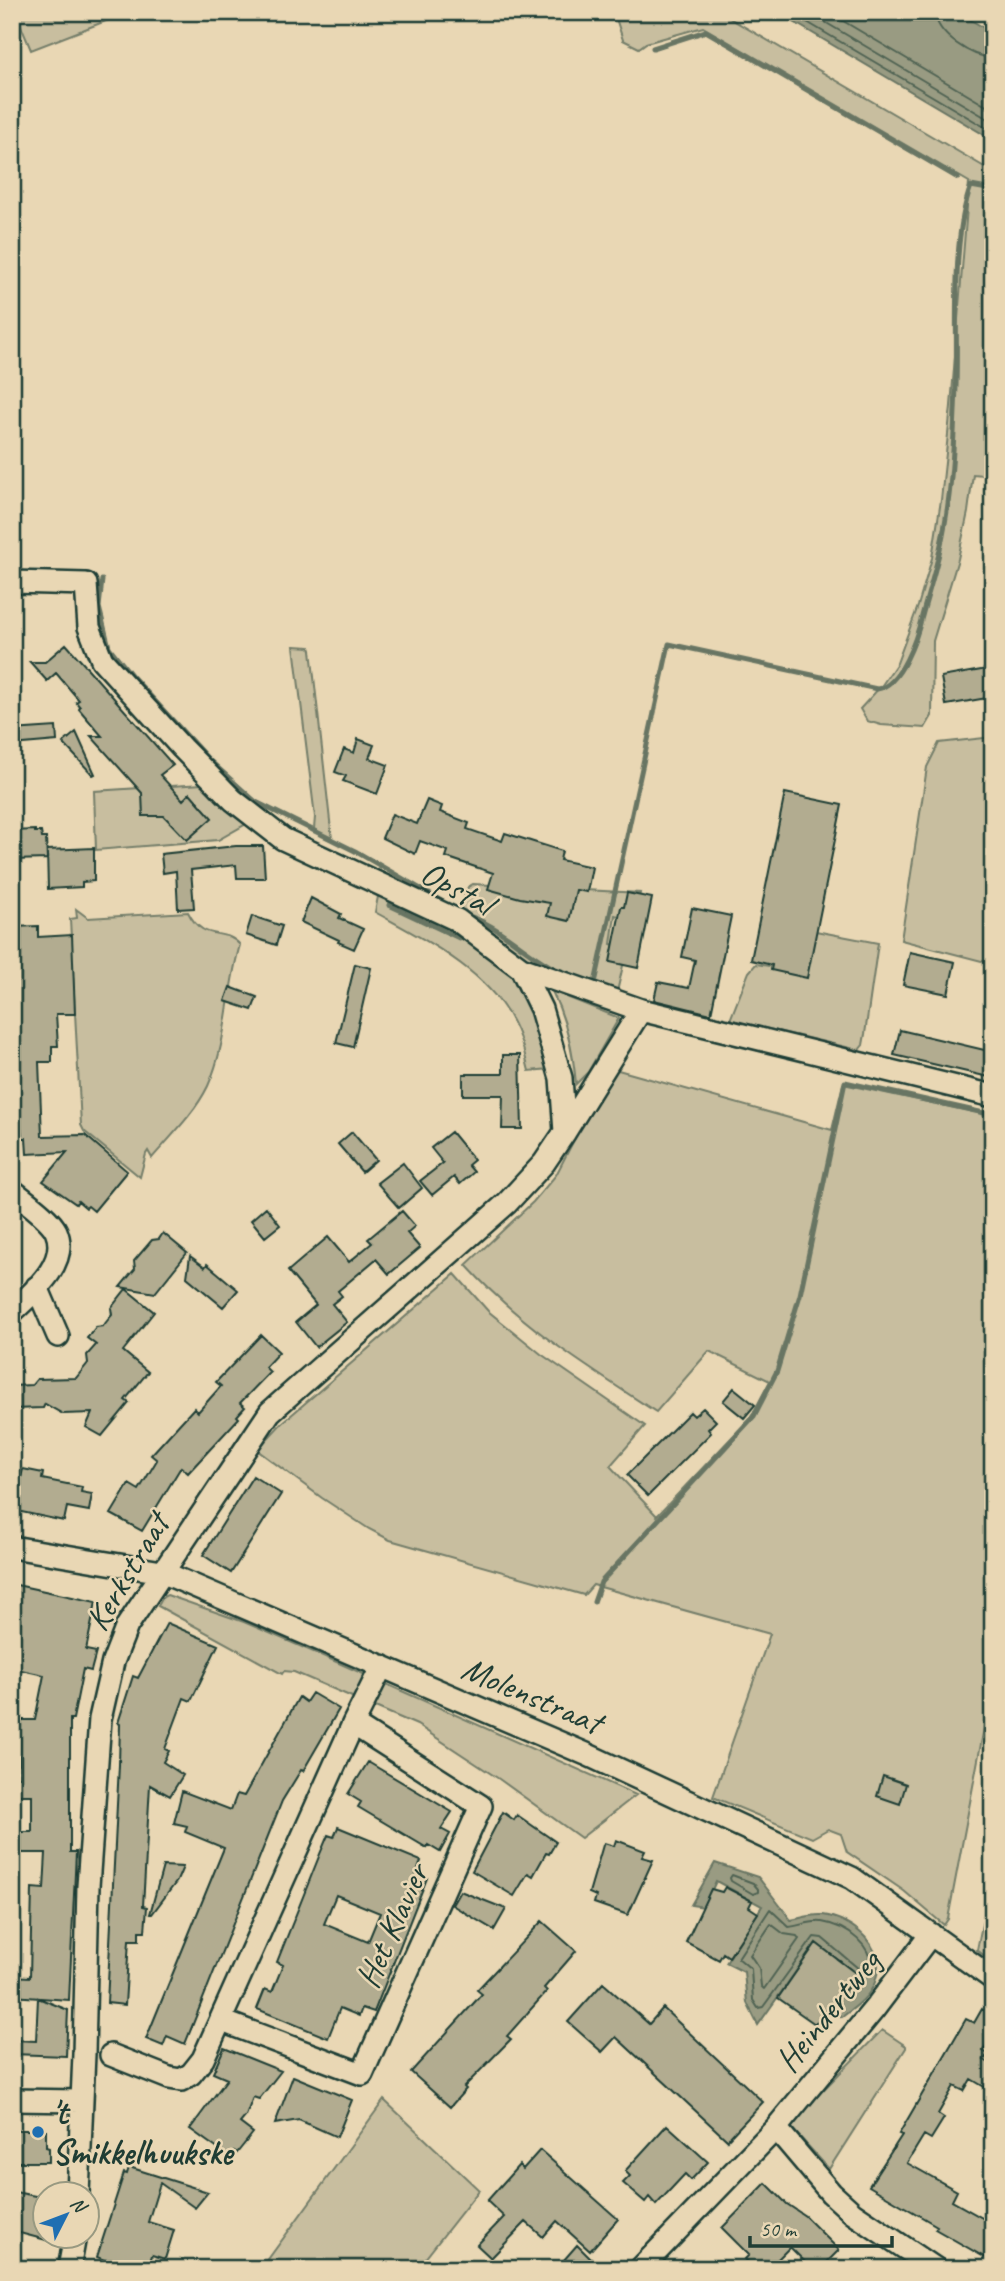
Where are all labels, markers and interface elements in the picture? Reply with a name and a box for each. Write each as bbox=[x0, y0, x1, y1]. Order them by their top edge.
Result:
street label: Opstal bbox=[413, 850, 506, 929]
street label: Kerkstraat bbox=[75, 1501, 182, 1639]
street label: Molenstraat bbox=[455, 1645, 613, 1746]
street label: Het Klavier bbox=[345, 1854, 440, 1995]
street label: Heindertweg bbox=[765, 1939, 893, 2081]
place label: 't Smikkelhuukske bbox=[52, 2090, 235, 2175]
marker: 't Smikkelhuukske bbox=[30, 2124, 46, 2140]
north arrow bbox=[32, 2180, 102, 2250]
text: N bbox=[65, 2192, 93, 2219]
scale bar bbox=[750, 2204, 891, 2248]
text: 50 m bbox=[760, 2216, 798, 2242]

